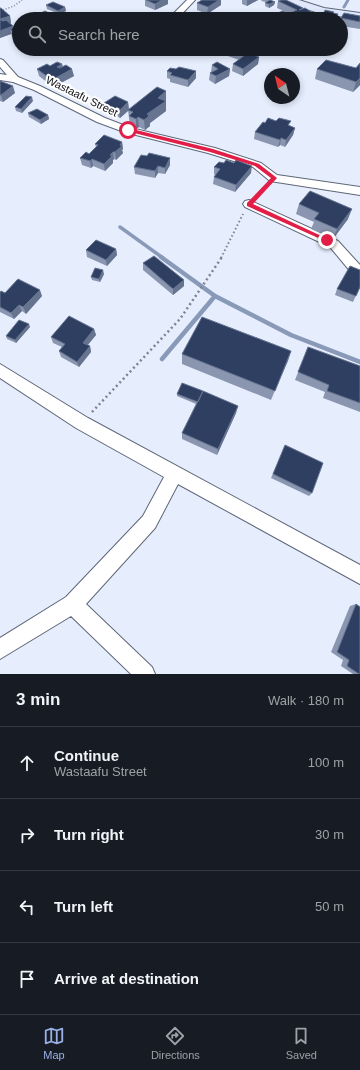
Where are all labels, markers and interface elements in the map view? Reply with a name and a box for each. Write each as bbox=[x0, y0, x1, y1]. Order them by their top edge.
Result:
search box bbox=[12, 12, 348, 56]
icon: search bbox=[26, 23, 48, 45]
text: Search here bbox=[58, 26, 140, 43]
north arrow bbox=[264, 68, 300, 104]
street label: Wastaafu Street bbox=[44, 73, 120, 119]
route start bbox=[119, 121, 137, 139]
route end bbox=[318, 231, 336, 249]
text: 3 min bbox=[16, 690, 60, 709]
text: Walk · 180 m bbox=[268, 693, 344, 708]
text: Continue bbox=[54, 747, 119, 764]
icon: ahead bbox=[16, 752, 38, 774]
text: 100 m bbox=[308, 755, 344, 770]
text: Wastaafu Street bbox=[54, 764, 147, 779]
icon: right bbox=[16, 824, 38, 846]
text: Turn right bbox=[54, 826, 124, 843]
text: 30 m bbox=[315, 827, 344, 842]
icon: left bbox=[16, 896, 38, 918]
text: Turn left bbox=[54, 898, 113, 915]
text: 50 m bbox=[315, 899, 344, 914]
icon: arrive bbox=[16, 968, 38, 990]
text: Arrive at destination bbox=[54, 970, 199, 987]
tab: Map bbox=[43, 1025, 65, 1061]
tab: Directions bbox=[151, 1025, 200, 1061]
tab: Saved bbox=[286, 1025, 317, 1061]

